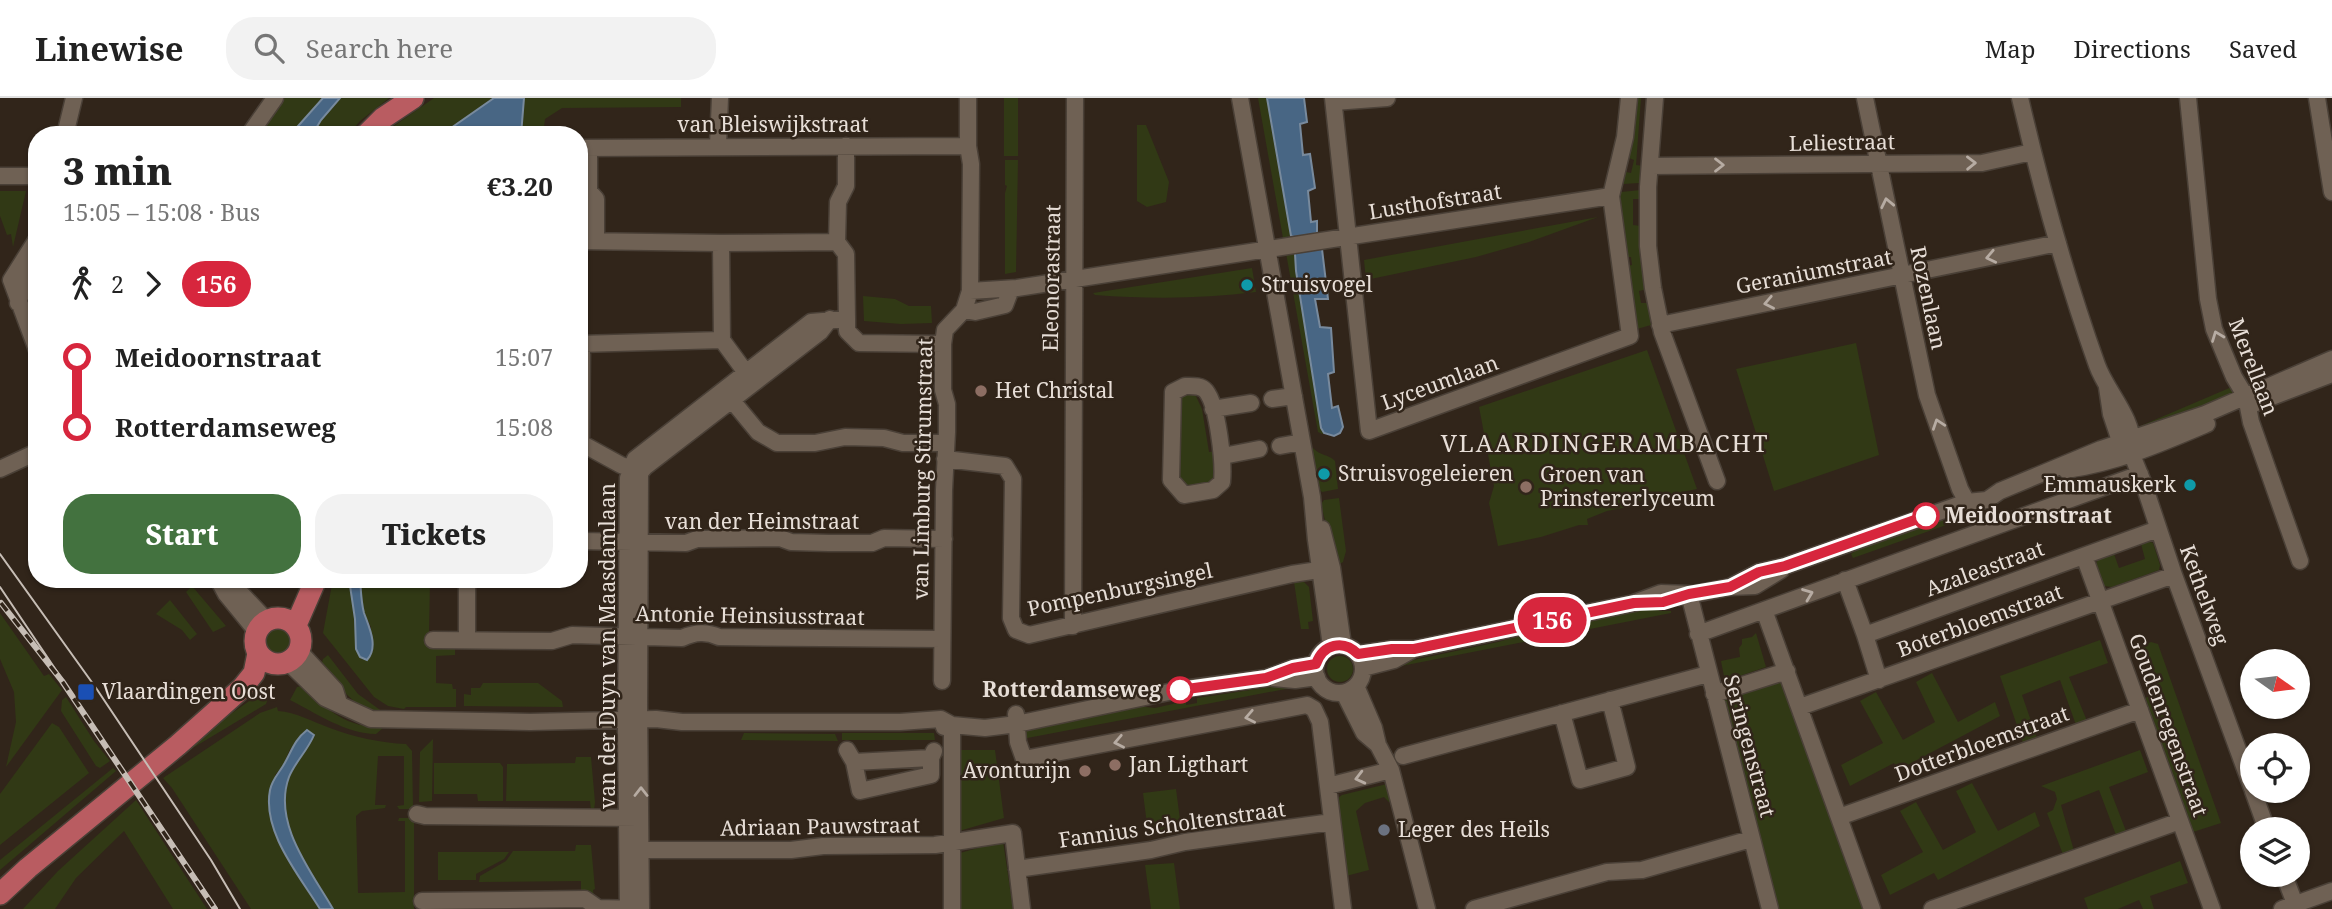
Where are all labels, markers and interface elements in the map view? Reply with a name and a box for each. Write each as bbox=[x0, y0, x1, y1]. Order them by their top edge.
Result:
search box bbox=[226, 17, 716, 80]
text: Linewise bbox=[35, 26, 184, 71]
icon: search bbox=[250, 29, 288, 67]
text: Search here bbox=[306, 30, 453, 66]
text: Map bbox=[1985, 32, 2036, 65]
text: Directions bbox=[2074, 32, 2191, 65]
text: Saved bbox=[2229, 32, 2297, 65]
street label: van Bleiswijkstraat bbox=[677, 110, 869, 138]
street label: Leliestraat bbox=[1789, 127, 1895, 157]
text: 3 min bbox=[63, 144, 172, 196]
one-way arrow bbox=[1965, 155, 1976, 170]
one-way arrow bbox=[1713, 158, 1724, 173]
text: €3.20 bbox=[487, 168, 553, 204]
street label: Lusthofstraat bbox=[1367, 177, 1503, 225]
text: 15:05 – 15:08 · Bus bbox=[63, 196, 260, 228]
one-way arrow bbox=[1880, 197, 1895, 209]
street label: Eleonorastraat bbox=[1036, 204, 1066, 352]
street label: Geraniumstraat bbox=[1733, 242, 1894, 300]
street label: Rozenlaan bbox=[1904, 243, 1954, 352]
one-way arrow bbox=[1985, 249, 1997, 264]
icon: walk bbox=[63, 265, 101, 303]
icon: forward bbox=[134, 265, 172, 303]
text: 156 bbox=[196, 267, 237, 300]
text: 2 bbox=[111, 268, 124, 300]
place label: Struisvogel bbox=[1261, 270, 1373, 298]
marker: Struisvogel bbox=[1239, 277, 1255, 293]
one-way arrow bbox=[1763, 294, 1775, 309]
street label: Merellaan bbox=[2223, 314, 2285, 419]
one-way arrow bbox=[2211, 330, 2225, 342]
street label: van Limburg Stirumstraat bbox=[906, 338, 938, 600]
text: Meidoornstraat bbox=[115, 339, 321, 375]
text: 15:07 bbox=[495, 341, 553, 373]
street label: Lyceumlaan bbox=[1377, 348, 1502, 416]
place label: Het Christal bbox=[995, 376, 1114, 404]
marker: Het Christal bbox=[973, 383, 989, 399]
text: Rotterdamseweg bbox=[115, 409, 336, 445]
text: 15:08 bbox=[495, 411, 553, 443]
one-way arrow bbox=[1932, 419, 1946, 431]
district label: VLAARDINGERAMBACHT bbox=[1441, 426, 1769, 459]
place label: Struisvogeleieren bbox=[1338, 459, 1513, 487]
place label: Groen van Prinstererlyceum bbox=[1540, 460, 1715, 512]
marker: Struisvogeleieren bbox=[1316, 466, 1332, 482]
place label: Emmauskerk bbox=[2043, 470, 2177, 498]
marker: Emmauskerk bbox=[2182, 477, 2198, 493]
marker: Groen van Prinstererlyceum bbox=[1518, 479, 1534, 495]
street label: van der Duyn van Maasdamlaan bbox=[593, 483, 621, 809]
button: Start bbox=[63, 494, 301, 574]
button: Tickets bbox=[315, 494, 553, 574]
place label: Meidoornstraat bbox=[1945, 501, 2112, 529]
marker: Meidoornstraat bbox=[1913, 503, 1939, 529]
street label: van der Heimstraat bbox=[665, 507, 859, 535]
street label: Azaleastraat bbox=[1921, 534, 2048, 602]
street label: Kethelweg bbox=[2174, 541, 2236, 649]
street label: Pompenburgsingel bbox=[1025, 556, 1215, 622]
street label: Boterbloemstraat bbox=[1893, 577, 2066, 663]
one-way arrow bbox=[1802, 588, 1814, 602]
line badge: 156 bbox=[1512, 597, 1592, 643]
street label: Antonie Heinsiusstraat bbox=[635, 599, 865, 631]
text: 156 bbox=[1532, 603, 1572, 636]
street label: Goudenregenstraat bbox=[2123, 629, 2215, 820]
north arrow bbox=[2240, 649, 2310, 719]
map controls bbox=[2240, 649, 2310, 887]
street label: Seringenstraat bbox=[1718, 671, 1782, 820]
place label: Rotterdamseweg bbox=[982, 675, 1161, 703]
place label: Vlaardingen Oost bbox=[102, 677, 275, 705]
marker: Rotterdamseweg bbox=[1167, 677, 1193, 703]
marker: Vlaardingen Oost bbox=[76, 682, 96, 702]
street label: Dotterbloemstraat bbox=[1891, 699, 2073, 788]
one-way arrow bbox=[1244, 708, 1256, 723]
button: locate bbox=[2240, 733, 2310, 803]
one-way arrow bbox=[1113, 734, 1125, 749]
place label: Jan Ligthart bbox=[1128, 750, 1248, 778]
place label: Avonturijn bbox=[962, 756, 1071, 784]
marker: Jan Ligthart bbox=[1107, 757, 1123, 773]
marker: Avonturijn bbox=[1077, 763, 1093, 779]
one-way arrow bbox=[1354, 770, 1366, 784]
one-way arrow bbox=[633, 786, 649, 797]
street label: Fannius Scholtenstraat bbox=[1057, 794, 1287, 854]
street label: Adriaan Pauwstraat bbox=[720, 810, 920, 842]
place label: Leger des Heils bbox=[1398, 815, 1550, 843]
button: layers bbox=[2240, 817, 2310, 887]
marker: Leger des Heils bbox=[1376, 822, 1392, 838]

